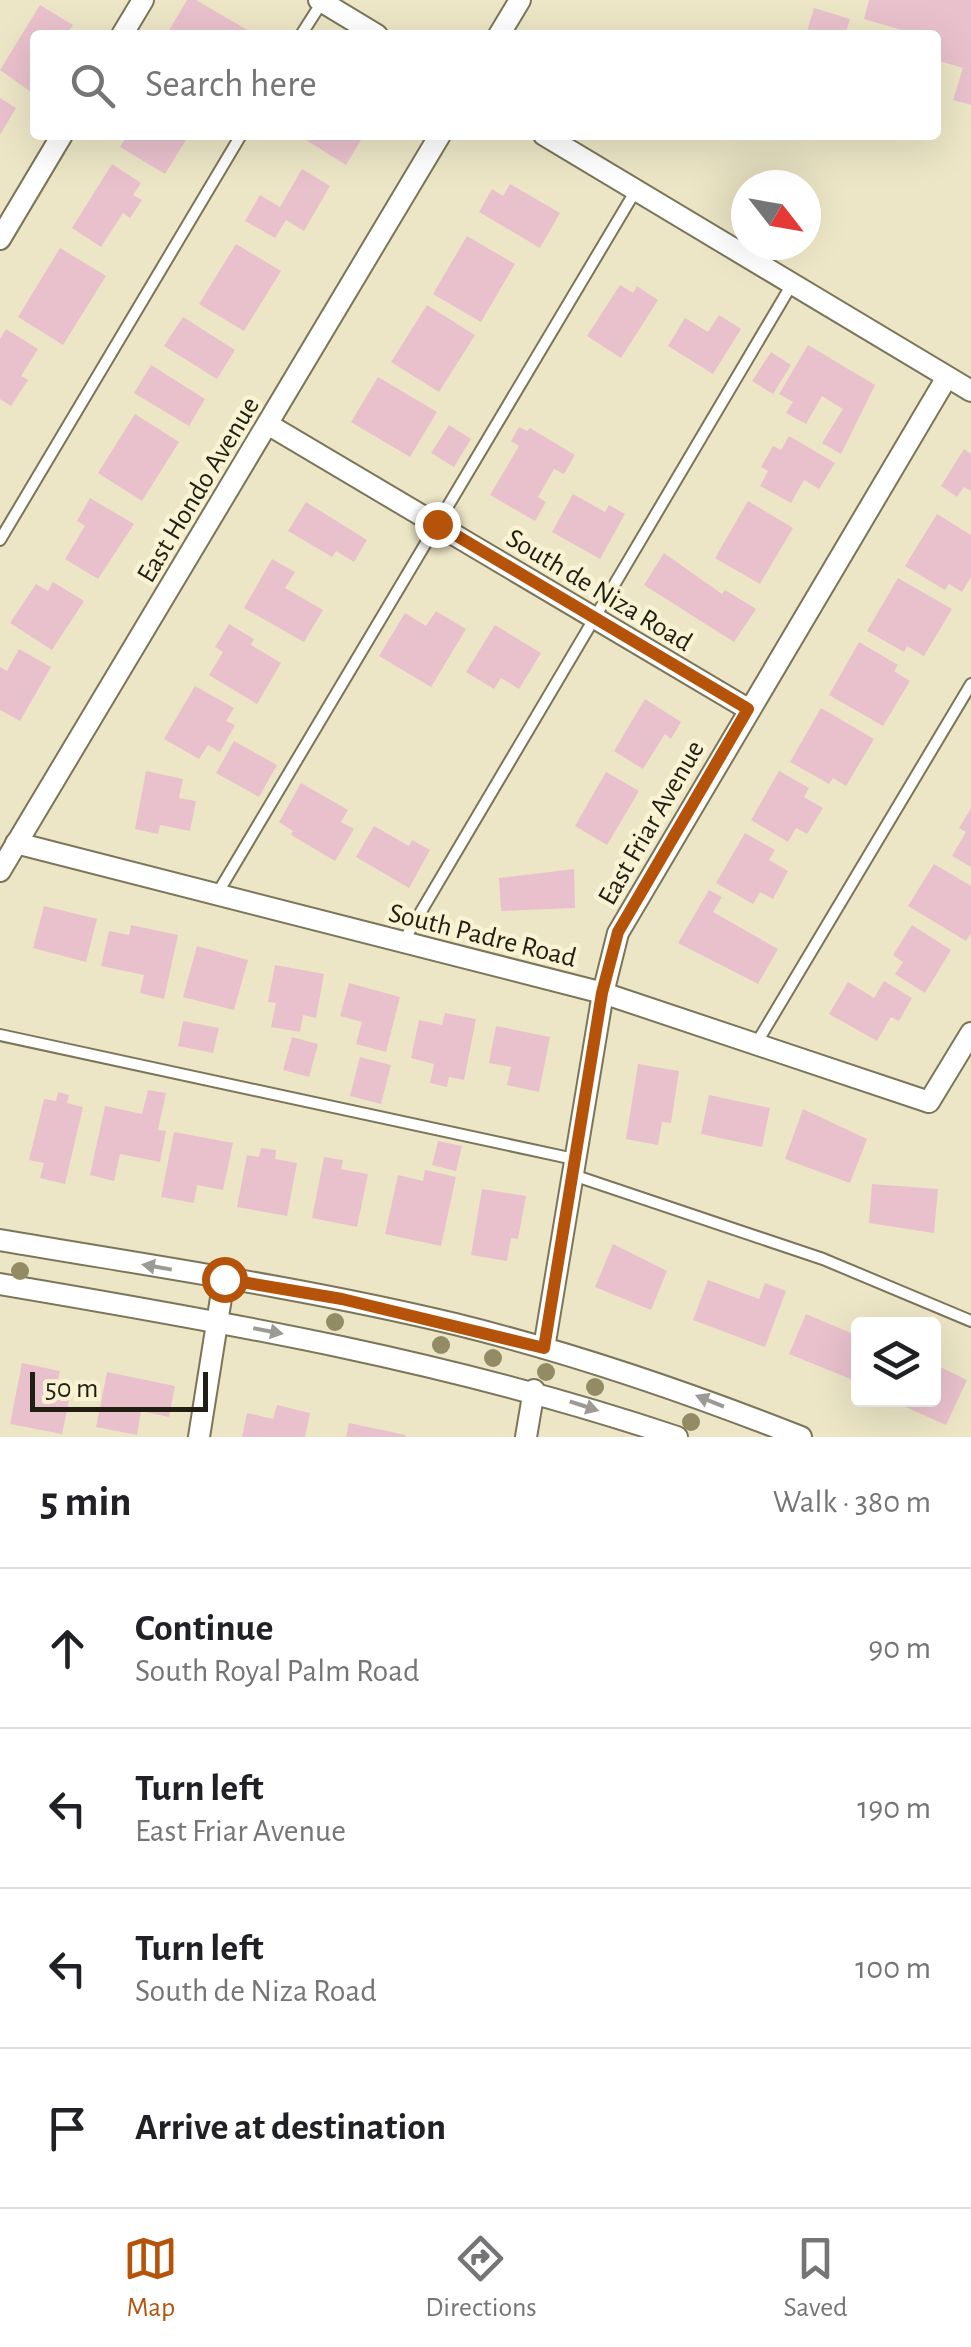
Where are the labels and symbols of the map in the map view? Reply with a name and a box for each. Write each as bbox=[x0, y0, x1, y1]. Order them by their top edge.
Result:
north arrow bbox=[731, 170, 821, 260]
street label: East Hondo Avenue bbox=[132, 392, 265, 588]
route end bbox=[415, 502, 461, 548]
street label: South de Niza Road bbox=[501, 524, 697, 657]
street label: East Friar Avenue bbox=[593, 736, 710, 910]
street label: South Padre Road bbox=[386, 899, 579, 973]
route start bbox=[202, 1257, 248, 1303]
one-way arrow bbox=[141, 1259, 172, 1274]
one-way arrow bbox=[253, 1323, 284, 1339]
scale bar bbox=[30, 1367, 208, 1412]
one-way arrow bbox=[695, 1393, 725, 1409]
one-way arrow bbox=[570, 1400, 600, 1415]

